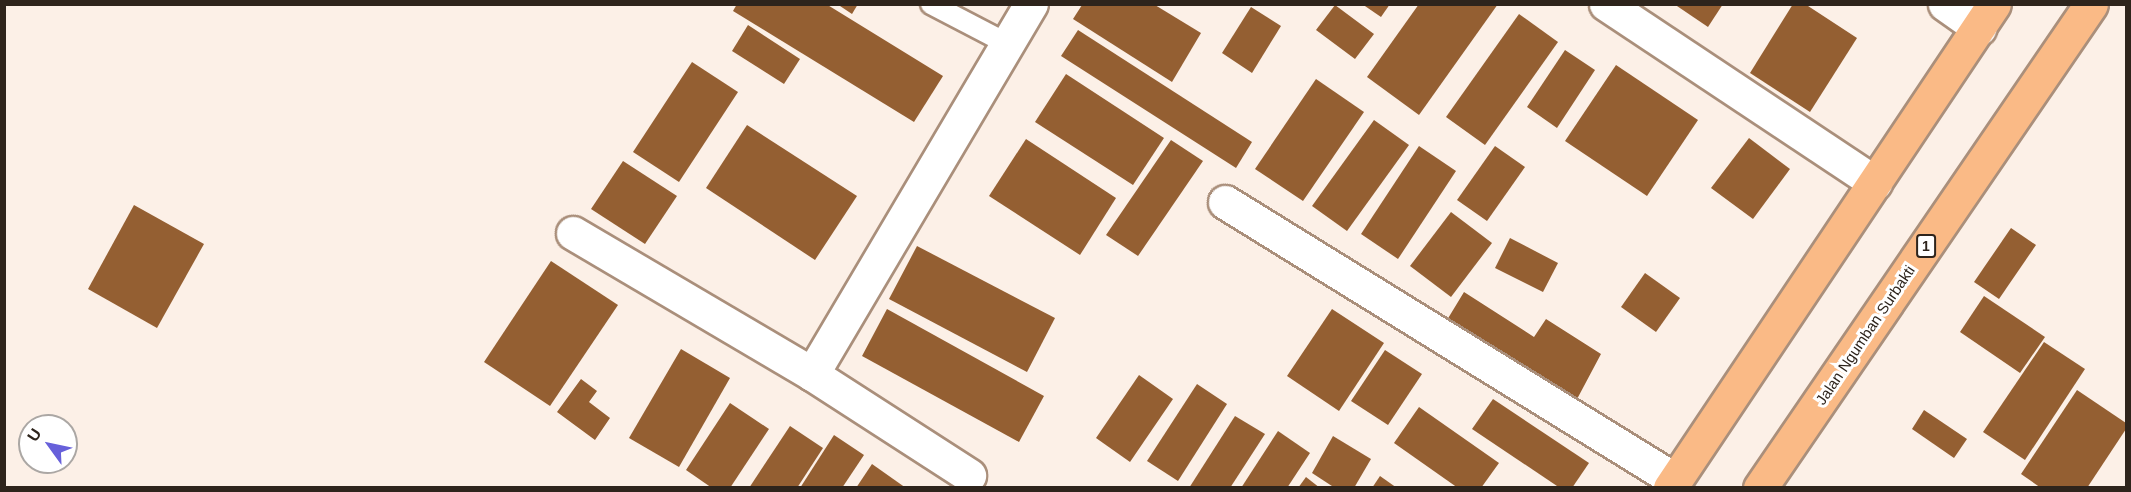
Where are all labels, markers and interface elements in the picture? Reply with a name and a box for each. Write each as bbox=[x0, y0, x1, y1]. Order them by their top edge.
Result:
road number: 1 bbox=[1916, 235, 1936, 257]
street label: Jalan Ngumban Surbakti bbox=[1812, 262, 1918, 408]
north arrow bbox=[18, 414, 78, 474]
text: U bbox=[24, 426, 44, 444]

